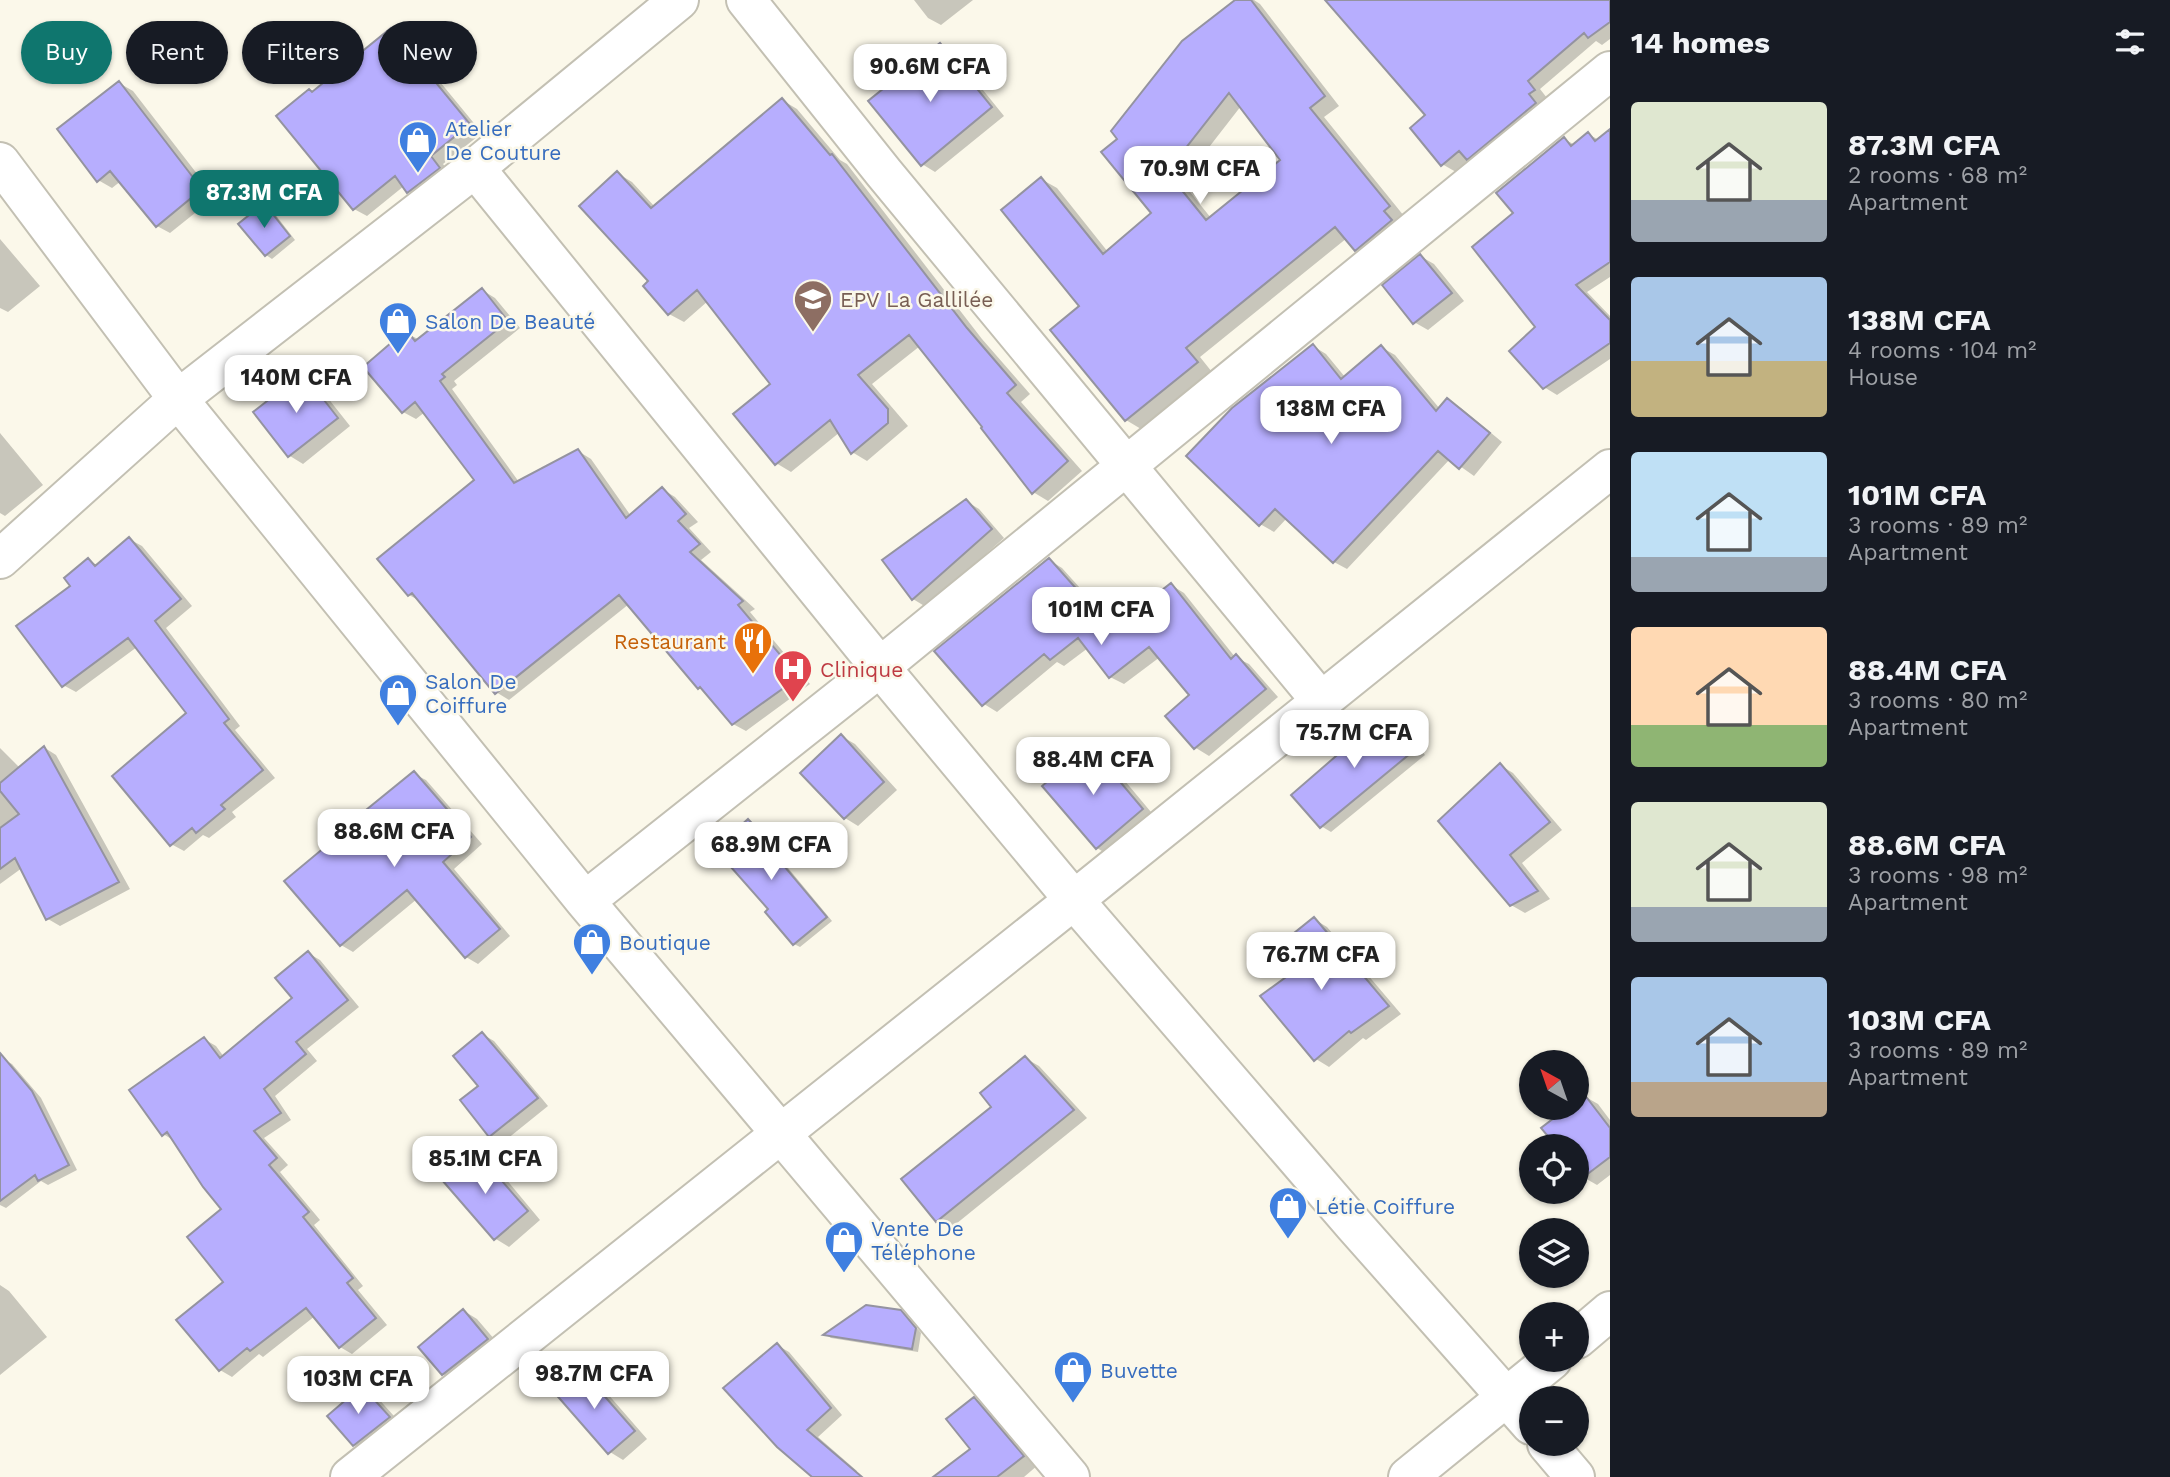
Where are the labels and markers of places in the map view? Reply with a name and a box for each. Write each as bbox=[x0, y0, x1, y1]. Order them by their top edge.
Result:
pin: 90.6M CFA bbox=[850, 44, 1010, 104]
place label: Atelier De Couture bbox=[445, 116, 562, 165]
shop icon: Atelier De Couture bbox=[397, 119, 439, 174]
pin: 70.9M CFA bbox=[1120, 146, 1280, 206]
pin: 87.3M CFA bbox=[184, 170, 344, 230]
school or university icon: EPV La Gallilée bbox=[792, 278, 834, 333]
place label: EPV La Gallilée bbox=[840, 287, 993, 312]
shop icon: Salon De Beauté bbox=[377, 300, 419, 355]
place label: Salon De Beauté bbox=[425, 309, 595, 334]
pin: 140M CFA bbox=[224, 356, 368, 415]
pin: 138M CFA bbox=[1259, 386, 1403, 446]
pin: 101M CFA bbox=[1029, 588, 1173, 647]
restaurant icon: Restaurant bbox=[732, 620, 774, 675]
place label: Restaurant bbox=[614, 629, 726, 654]
hospital icon: Clinique bbox=[772, 648, 814, 703]
place label: Clinique bbox=[820, 657, 903, 682]
place label: Salon De Coiffure bbox=[425, 669, 517, 718]
shop icon: Salon De Coiffure bbox=[377, 672, 419, 727]
pin: 75.7M CFA bbox=[1274, 710, 1434, 770]
pin: 88.4M CFA bbox=[1013, 738, 1173, 797]
pin: 88.6M CFA bbox=[314, 810, 474, 869]
pin: 68.9M CFA bbox=[691, 822, 851, 882]
shop icon: Boutique bbox=[571, 921, 613, 976]
place label: Boutique bbox=[619, 930, 711, 955]
pin: 76.7M CFA bbox=[1241, 932, 1401, 992]
pin: 85.1M CFA bbox=[405, 1136, 565, 1196]
shop icon: Létie Coiffure bbox=[1267, 1185, 1309, 1240]
place label: Létie Coiffure bbox=[1315, 1194, 1455, 1219]
place label: Vente De Téléphone bbox=[871, 1216, 976, 1265]
shop icon: Vente De Téléphone bbox=[823, 1219, 865, 1274]
shop icon: Buvette bbox=[1052, 1349, 1094, 1404]
pin: 98.7M CFA bbox=[514, 1352, 674, 1411]
pin: 103M CFA bbox=[286, 1356, 430, 1416]
place label: Buvette bbox=[1100, 1358, 1178, 1383]

